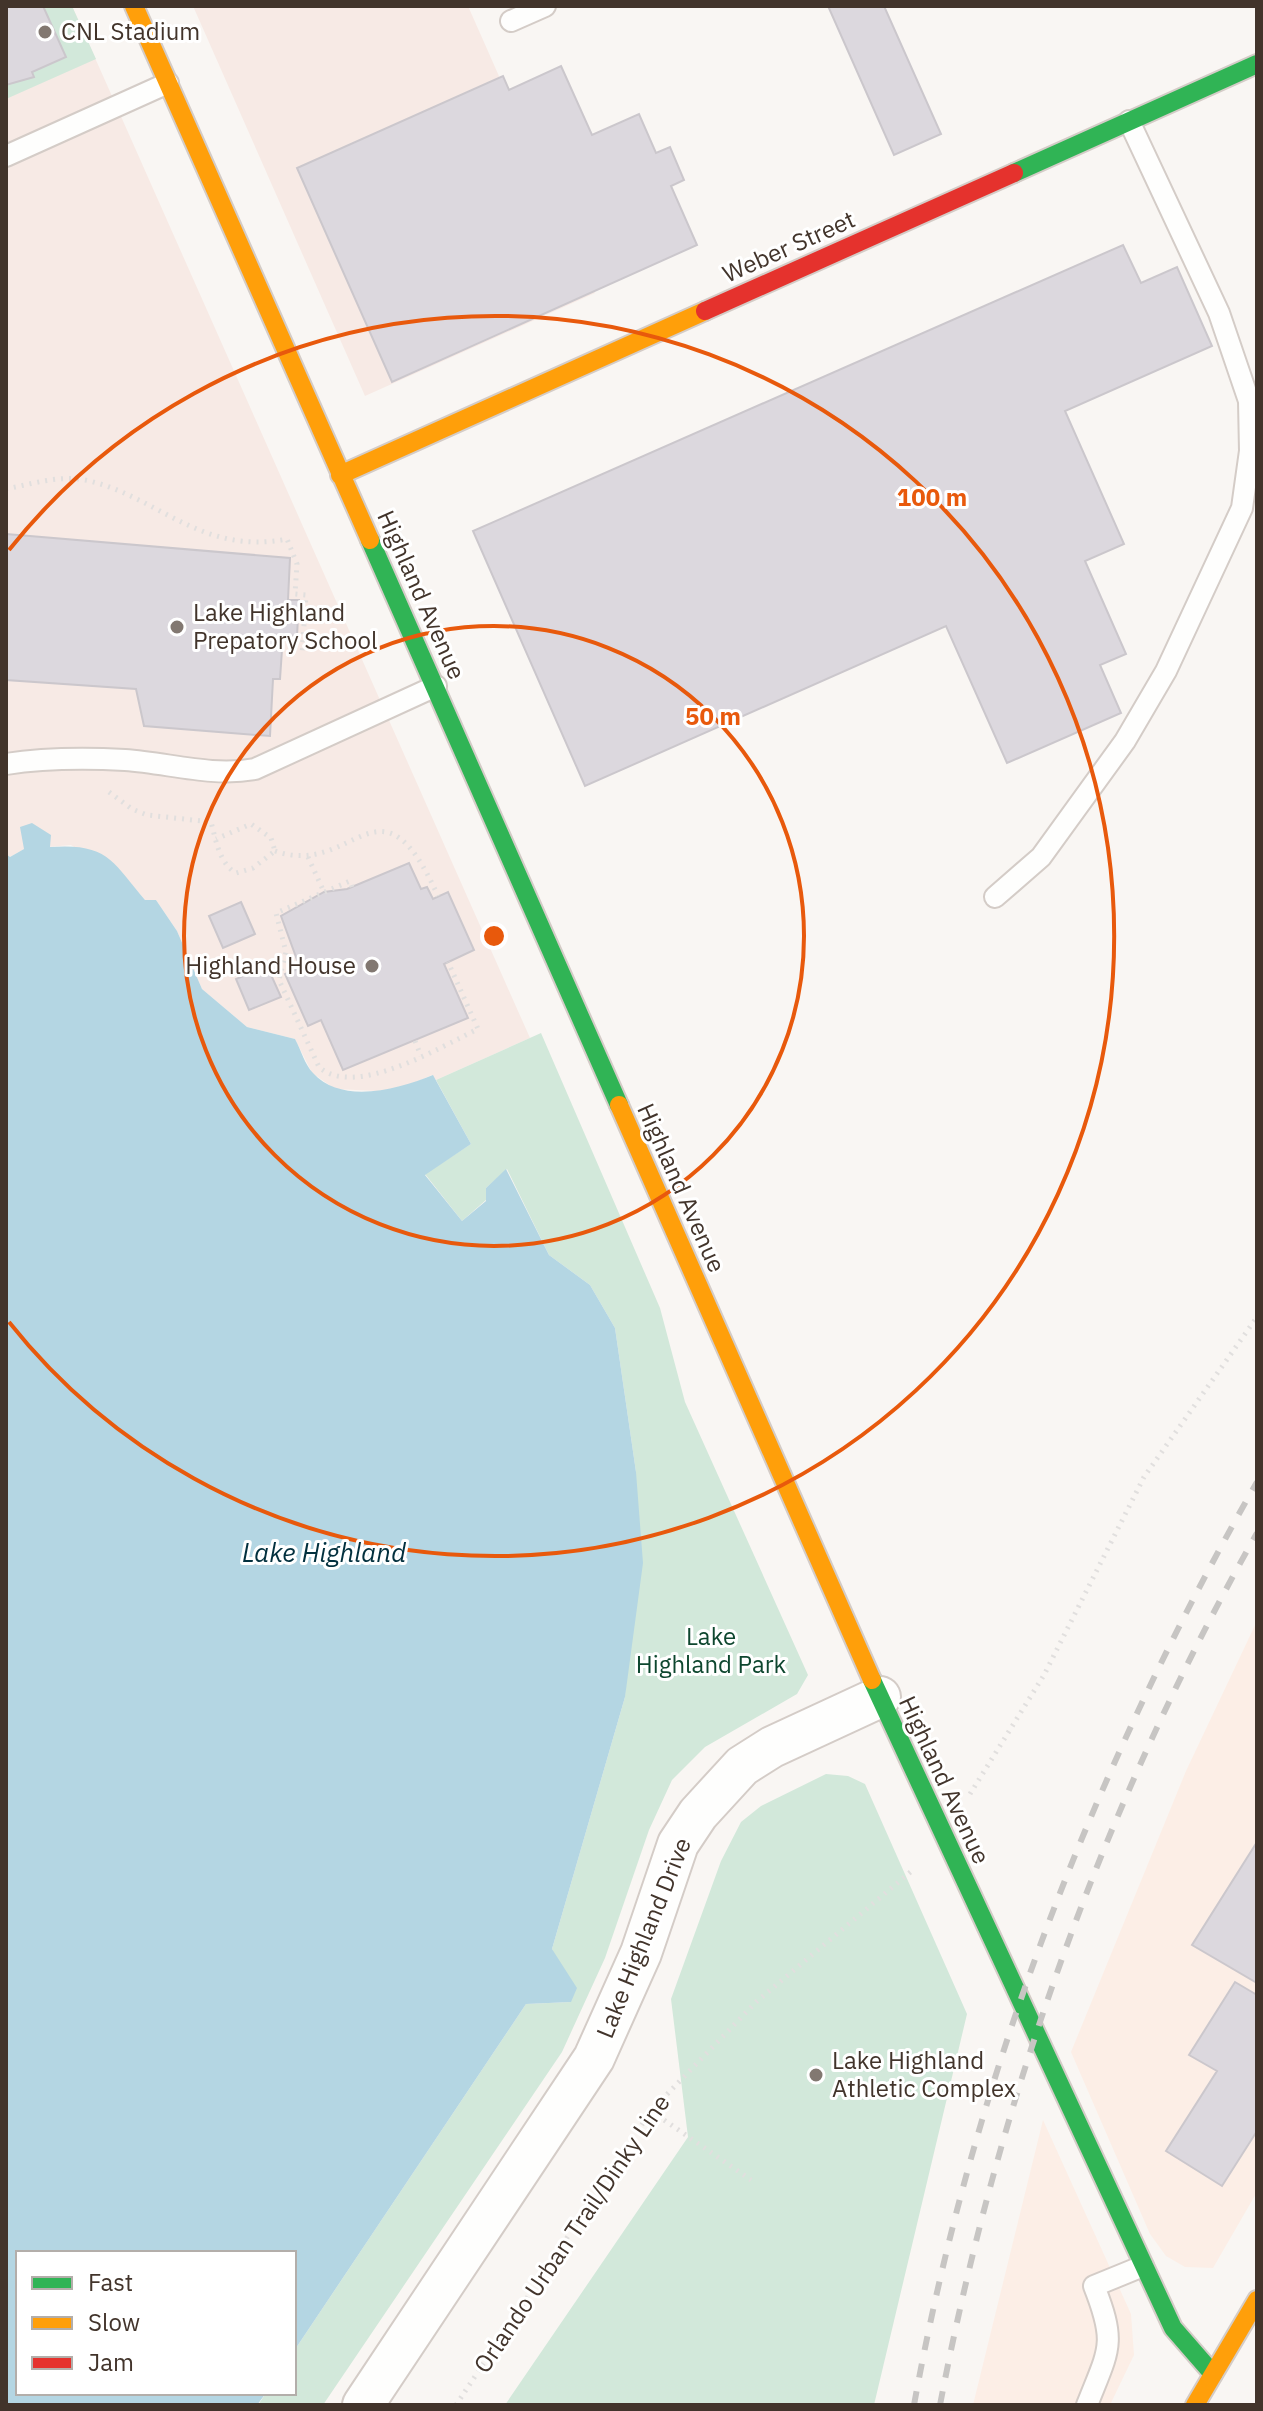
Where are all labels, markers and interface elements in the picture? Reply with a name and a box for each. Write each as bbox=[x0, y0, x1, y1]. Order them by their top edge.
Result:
place label: CNL Stadium bbox=[61, 15, 200, 47]
marker: CNL Stadium bbox=[36, 23, 54, 41]
street label: Weber Street bbox=[717, 203, 860, 290]
text: 100 m bbox=[897, 481, 967, 513]
street label: Highland Avenue bbox=[370, 505, 474, 684]
place label: Lake Highland Prepatory School bbox=[193, 596, 377, 656]
marker: Lake Highland Prepatory School bbox=[168, 618, 186, 636]
text: 50 m bbox=[685, 700, 741, 732]
centre of rings bbox=[480, 922, 508, 950]
place label: Highland House bbox=[185, 949, 356, 981]
marker: Highland House bbox=[363, 957, 381, 975]
street label: Highland Avenue bbox=[630, 1098, 734, 1277]
water label: Lake Highland bbox=[242, 1535, 407, 1569]
park label: Lake Highland Park bbox=[636, 1620, 787, 1680]
street label: Highland Avenue bbox=[892, 1690, 998, 1869]
street label: Lake Highland Drive bbox=[588, 1833, 698, 2043]
place label: Lake Highland Athletic Complex bbox=[832, 2044, 1016, 2104]
marker: Lake Highland Athletic Complex bbox=[807, 2066, 825, 2084]
street label: Orlando Urban Trail/Dinky Line bbox=[466, 2088, 677, 2379]
legend bbox=[16, 2251, 296, 2395]
text: Fast bbox=[88, 2266, 133, 2298]
text: Slow bbox=[88, 2306, 140, 2338]
text: Jam bbox=[88, 2346, 134, 2378]

